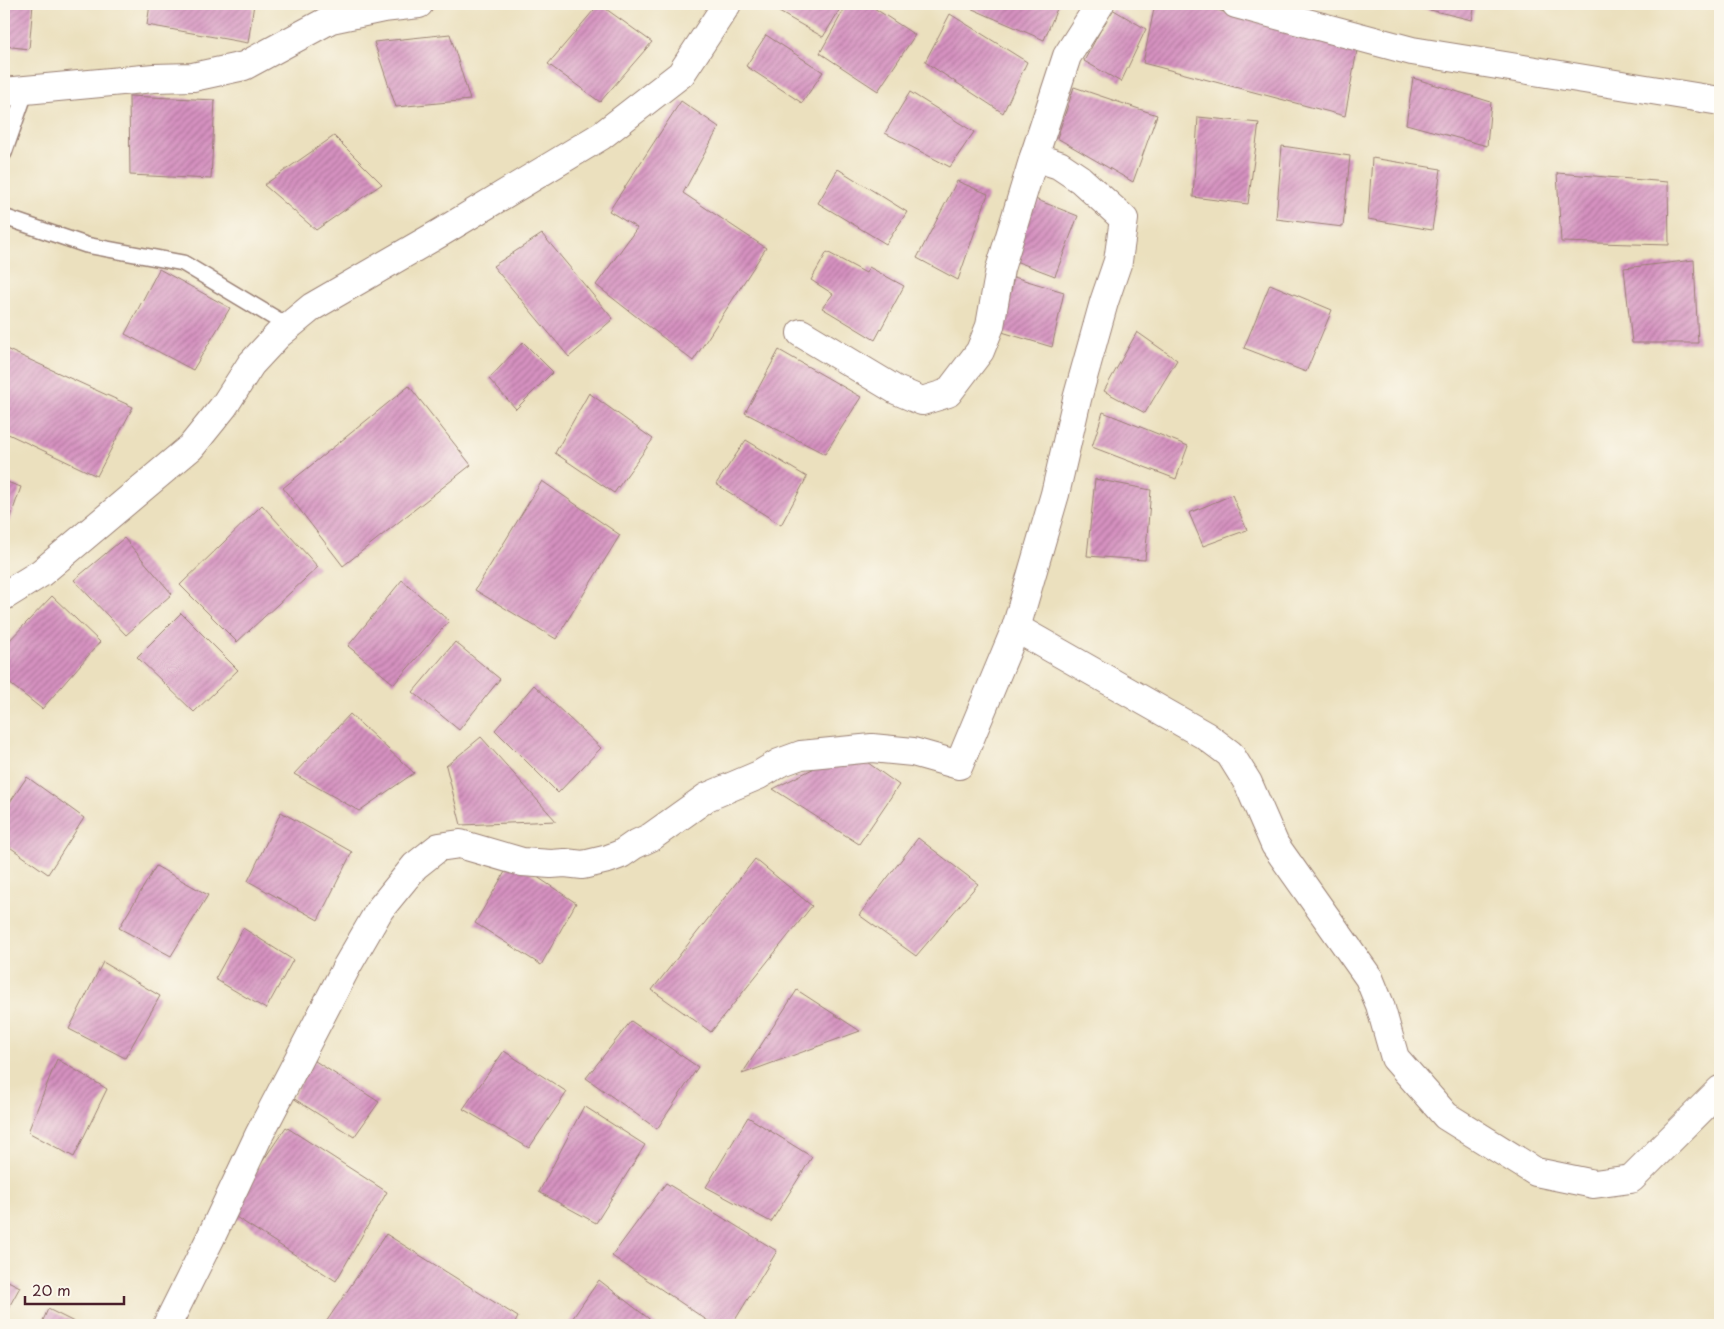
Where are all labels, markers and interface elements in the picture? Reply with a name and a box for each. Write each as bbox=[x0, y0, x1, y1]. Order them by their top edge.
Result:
scale bar bbox=[25, 1274, 124, 1306]
text: 20 m bbox=[32, 1278, 71, 1301]

